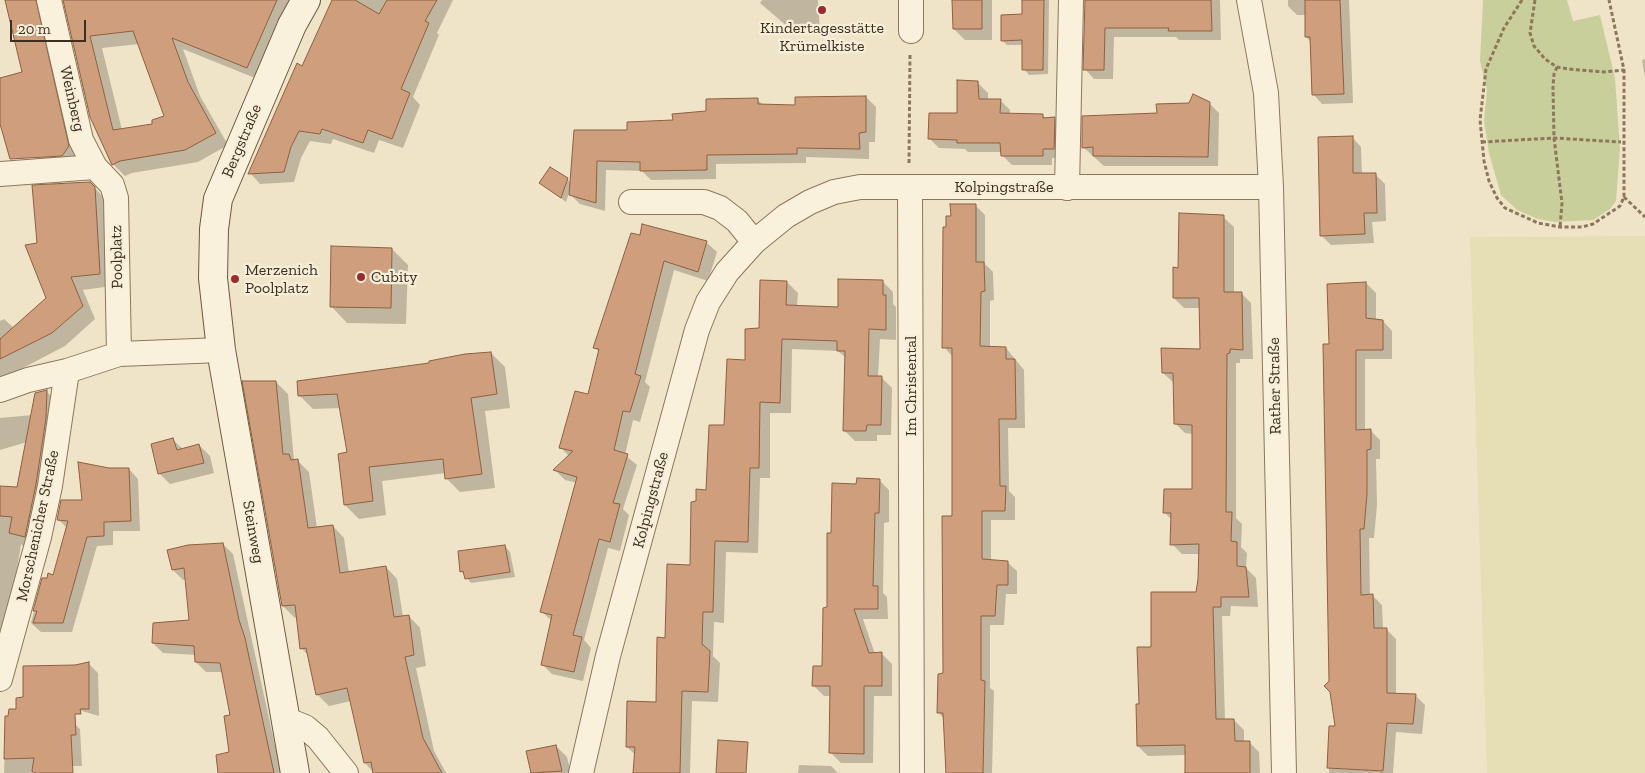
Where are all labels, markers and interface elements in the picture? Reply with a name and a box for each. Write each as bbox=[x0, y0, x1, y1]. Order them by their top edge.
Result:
marker: Kindertagesstätte Krümelkiste bbox=[816, 4, 828, 16]
scale bar bbox=[12, 10, 89, 42]
place label: Kindertagesstätte Krümelkiste bbox=[760, 18, 884, 56]
text: 20 m bbox=[18, 20, 51, 38]
street label: Weinberg bbox=[55, 64, 89, 134]
street label: Bergstraße bbox=[218, 101, 266, 181]
street label: Kolpingstraße bbox=[955, 177, 1053, 197]
street label: Poolplatz bbox=[107, 225, 127, 289]
place label: Merzenich Poolplatz bbox=[245, 260, 318, 298]
place label: Cubity bbox=[371, 267, 417, 287]
marker: Cubity bbox=[355, 271, 367, 283]
marker: Merzenich Poolplatz bbox=[229, 273, 241, 285]
street label: Im Christental bbox=[901, 336, 921, 436]
street label: Rather Straße bbox=[1265, 337, 1285, 435]
street label: Morschenicher Straße bbox=[13, 449, 63, 603]
street label: Kolpingstraße bbox=[629, 450, 673, 550]
street label: Steinweg bbox=[238, 499, 268, 565]

